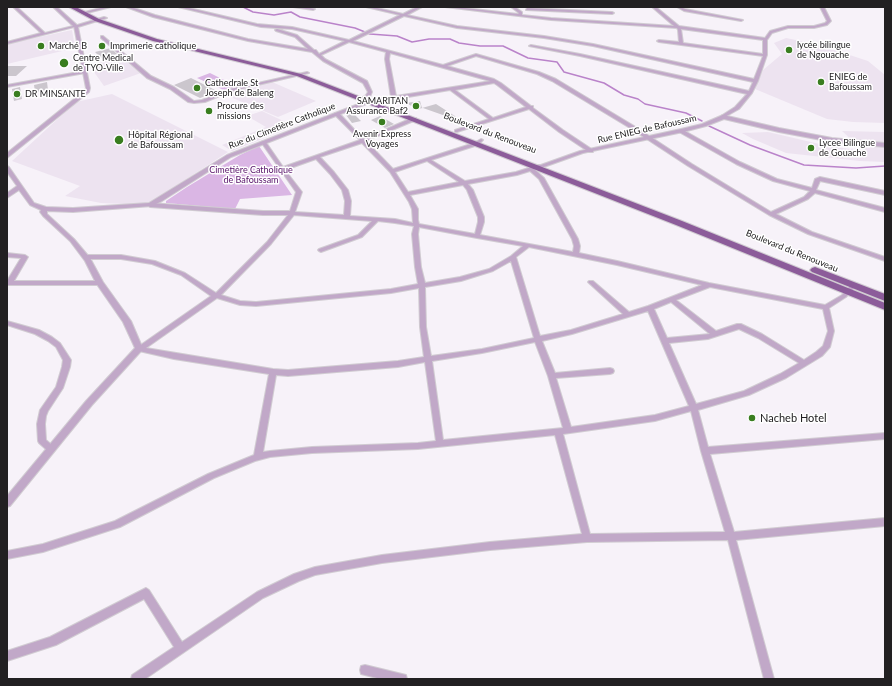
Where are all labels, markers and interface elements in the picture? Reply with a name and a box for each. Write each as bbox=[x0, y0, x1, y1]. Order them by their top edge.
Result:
place label: lycée bilingue de Ngouache bbox=[797, 40, 851, 61]
marker: Marché B bbox=[36, 41, 46, 51]
place label: Marché B bbox=[49, 41, 87, 51]
marker: Imprimerie catholique bbox=[97, 41, 107, 51]
place label: Imprimerie catholique bbox=[110, 41, 196, 51]
marker: lycée bilingue de Ngouache bbox=[784, 45, 794, 55]
place label: Centre Medical de TYO-Ville bbox=[73, 53, 133, 74]
marker: Centre Medical de TYO-Ville bbox=[58, 57, 70, 69]
place label: ENIEG de Bafoussam bbox=[829, 72, 872, 93]
marker: ENIEG de Bafoussam bbox=[816, 77, 826, 87]
place label: Cathedrale St Joseph de Baleng bbox=[205, 78, 274, 99]
marker: Cathedrale St Joseph de Baleng bbox=[192, 83, 202, 93]
marker: DR MINSANTE bbox=[12, 89, 22, 99]
place label: DR MINSANTE bbox=[25, 89, 86, 99]
place label: SAMARITAN Assurance Baf2 bbox=[347, 96, 408, 117]
place label: Procure des missions bbox=[217, 101, 264, 122]
street label: Rue du Cimetière Catholique bbox=[227, 101, 337, 151]
marker: SAMARITAN Assurance Baf2 bbox=[411, 101, 421, 111]
marker: Procure des missions bbox=[204, 106, 214, 116]
street label: Boulevard du Renouveau bbox=[442, 110, 538, 156]
street label: Rue ENIEG de Bafoussam bbox=[597, 112, 697, 146]
marker: Avenir Express Voyages bbox=[377, 117, 387, 127]
place label: Avenir Express Voyages bbox=[353, 129, 411, 150]
place label: Hôpital Régional de Bafoussam bbox=[128, 130, 193, 151]
marker: Hôpital Régional de Bafoussam bbox=[113, 134, 125, 146]
place label: Lycee Bilingue de Gouache bbox=[819, 138, 875, 159]
marker: Lycee Bilingue de Gouache bbox=[806, 143, 816, 153]
park label: Cimetière Catholique de Bafoussam bbox=[209, 165, 293, 186]
street label: Boulevard du Renouveau bbox=[744, 228, 840, 274]
place label: Nacheb Hotel bbox=[760, 411, 827, 425]
marker: Nacheb Hotel bbox=[747, 413, 757, 423]

